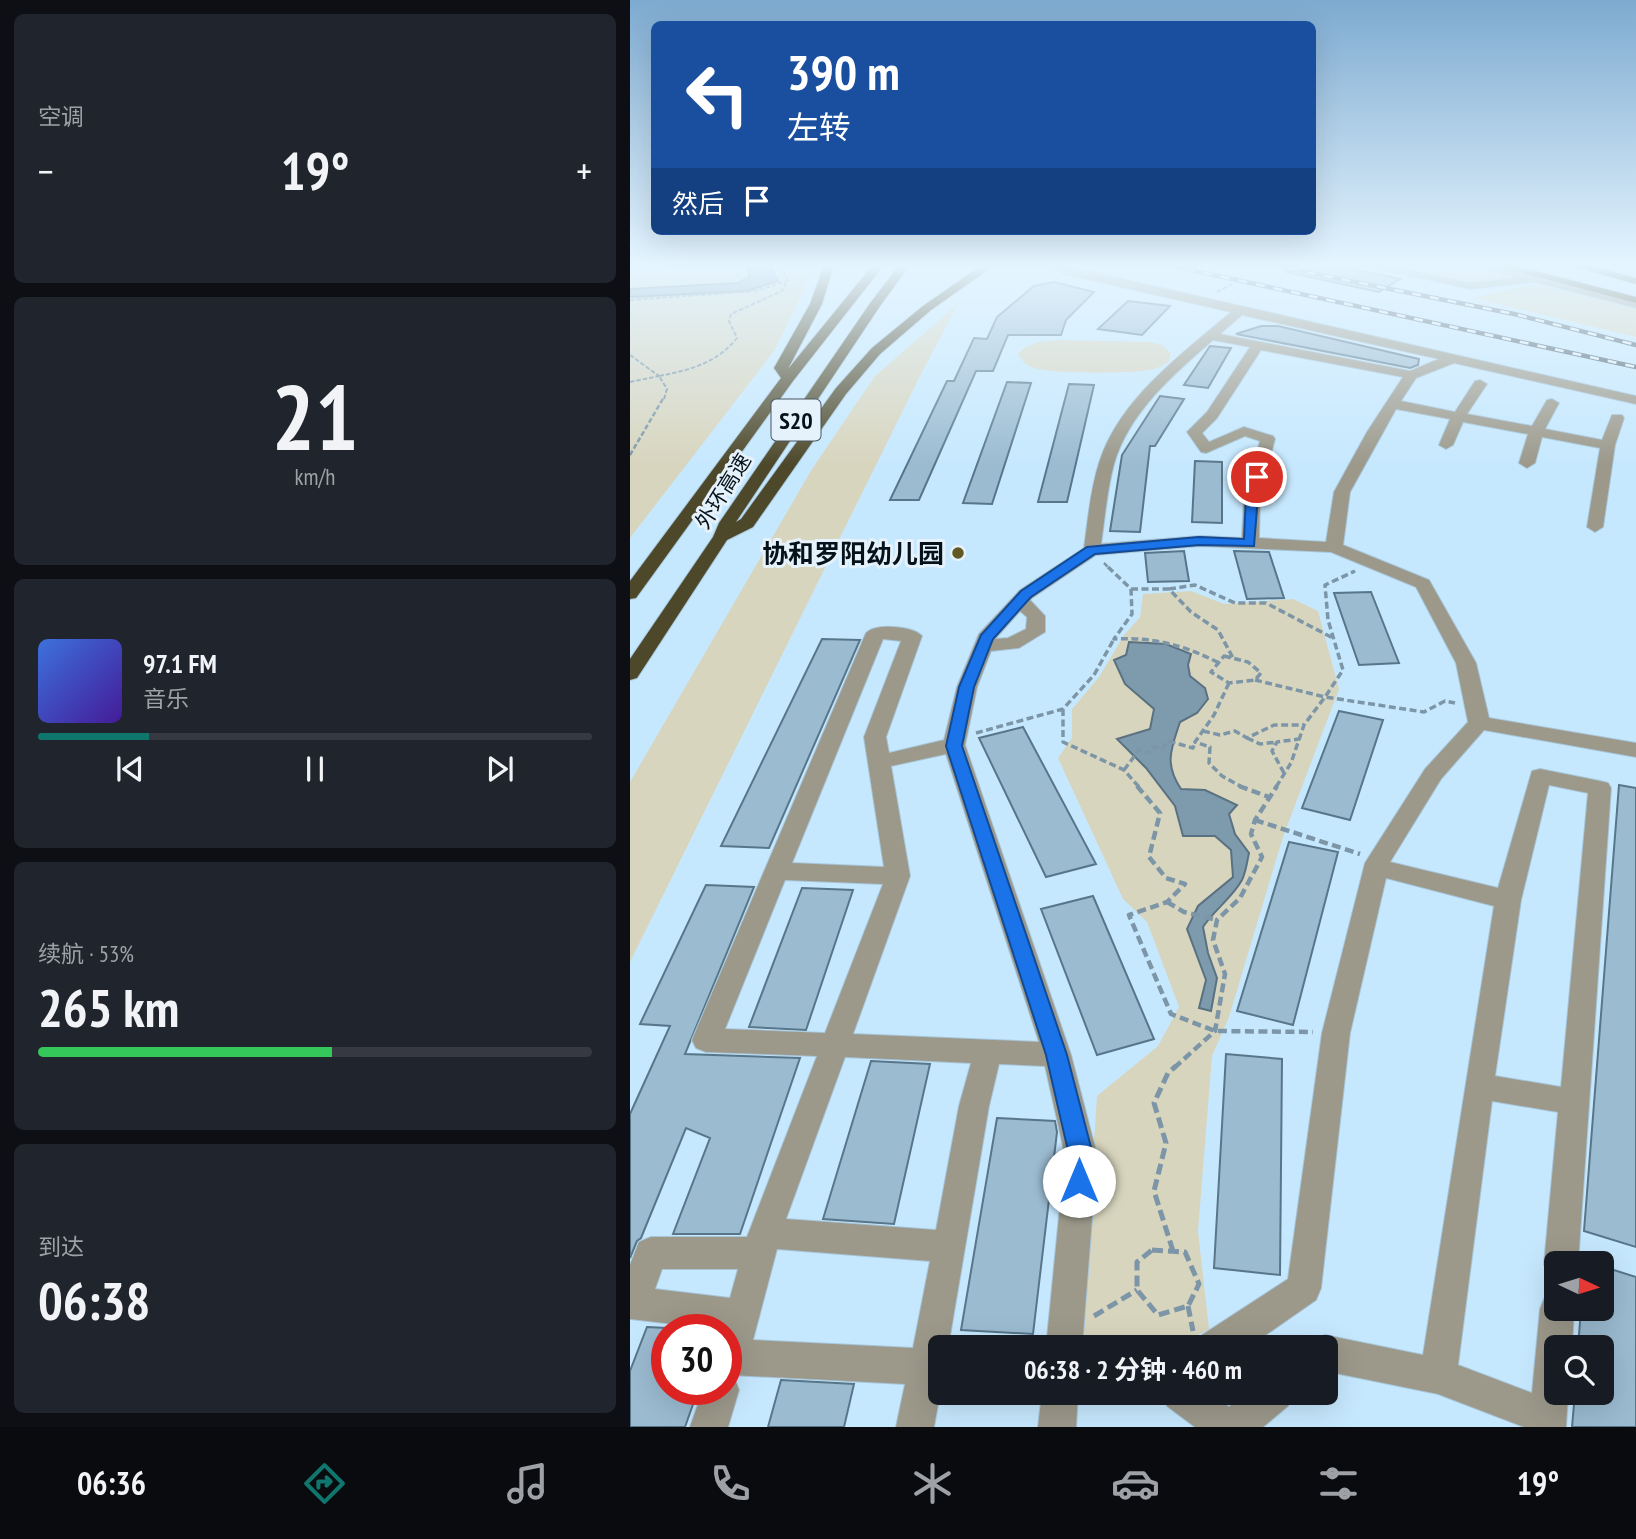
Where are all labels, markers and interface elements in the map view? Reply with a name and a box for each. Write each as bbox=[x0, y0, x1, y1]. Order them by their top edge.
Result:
text: 390 m bbox=[787, 40, 900, 104]
icon: left bbox=[672, 49, 763, 140]
text: 空调 bbox=[38, 102, 84, 131]
text: 左转 bbox=[787, 106, 851, 148]
text: 19° bbox=[281, 137, 349, 204]
text: − bbox=[38, 146, 54, 195]
text: + bbox=[576, 146, 592, 195]
icon: arrive bbox=[738, 182, 776, 220]
text: 然后 bbox=[672, 187, 724, 220]
text: 21 bbox=[272, 357, 359, 475]
road number: S20 bbox=[772, 400, 820, 440]
pin bbox=[1227, 447, 1287, 507]
street label: 外环高速 bbox=[689, 448, 757, 534]
icon: arrive bbox=[1238, 458, 1276, 496]
text: km/h bbox=[295, 462, 335, 491]
place label: 协和罗阳幼儿园 bbox=[762, 537, 944, 570]
marker: 协和罗阳幼儿园 bbox=[950, 545, 966, 561]
text: 97.1 FM bbox=[143, 647, 217, 680]
text: 音乐 bbox=[143, 684, 189, 713]
icon: previous bbox=[111, 750, 149, 788]
icon: pause bbox=[296, 750, 334, 788]
icon: next bbox=[481, 750, 519, 788]
text: 续航 · 53% bbox=[38, 939, 134, 968]
text: 265 km bbox=[38, 974, 179, 1041]
position arrow bbox=[1042, 1144, 1116, 1218]
text: 到达 bbox=[38, 1232, 84, 1261]
north arrow bbox=[1544, 1251, 1614, 1321]
map controls bbox=[1544, 1251, 1614, 1405]
text: 06:38 bbox=[38, 1267, 150, 1334]
speed limit sign: 30 bbox=[651, 1314, 742, 1405]
button: search bbox=[1544, 1335, 1614, 1405]
text: 06:38 · 2 分钟 · 460 m bbox=[1024, 1353, 1242, 1386]
icon: directions bbox=[300, 1459, 349, 1508]
icon: music bbox=[503, 1459, 552, 1508]
icon: phone bbox=[706, 1459, 755, 1508]
icon: climate bbox=[908, 1459, 957, 1508]
icon: car bbox=[1111, 1459, 1160, 1508]
icon: filters bbox=[1314, 1459, 1363, 1508]
text: 06:36 bbox=[77, 1462, 146, 1504]
text: 19° bbox=[1517, 1462, 1559, 1504]

